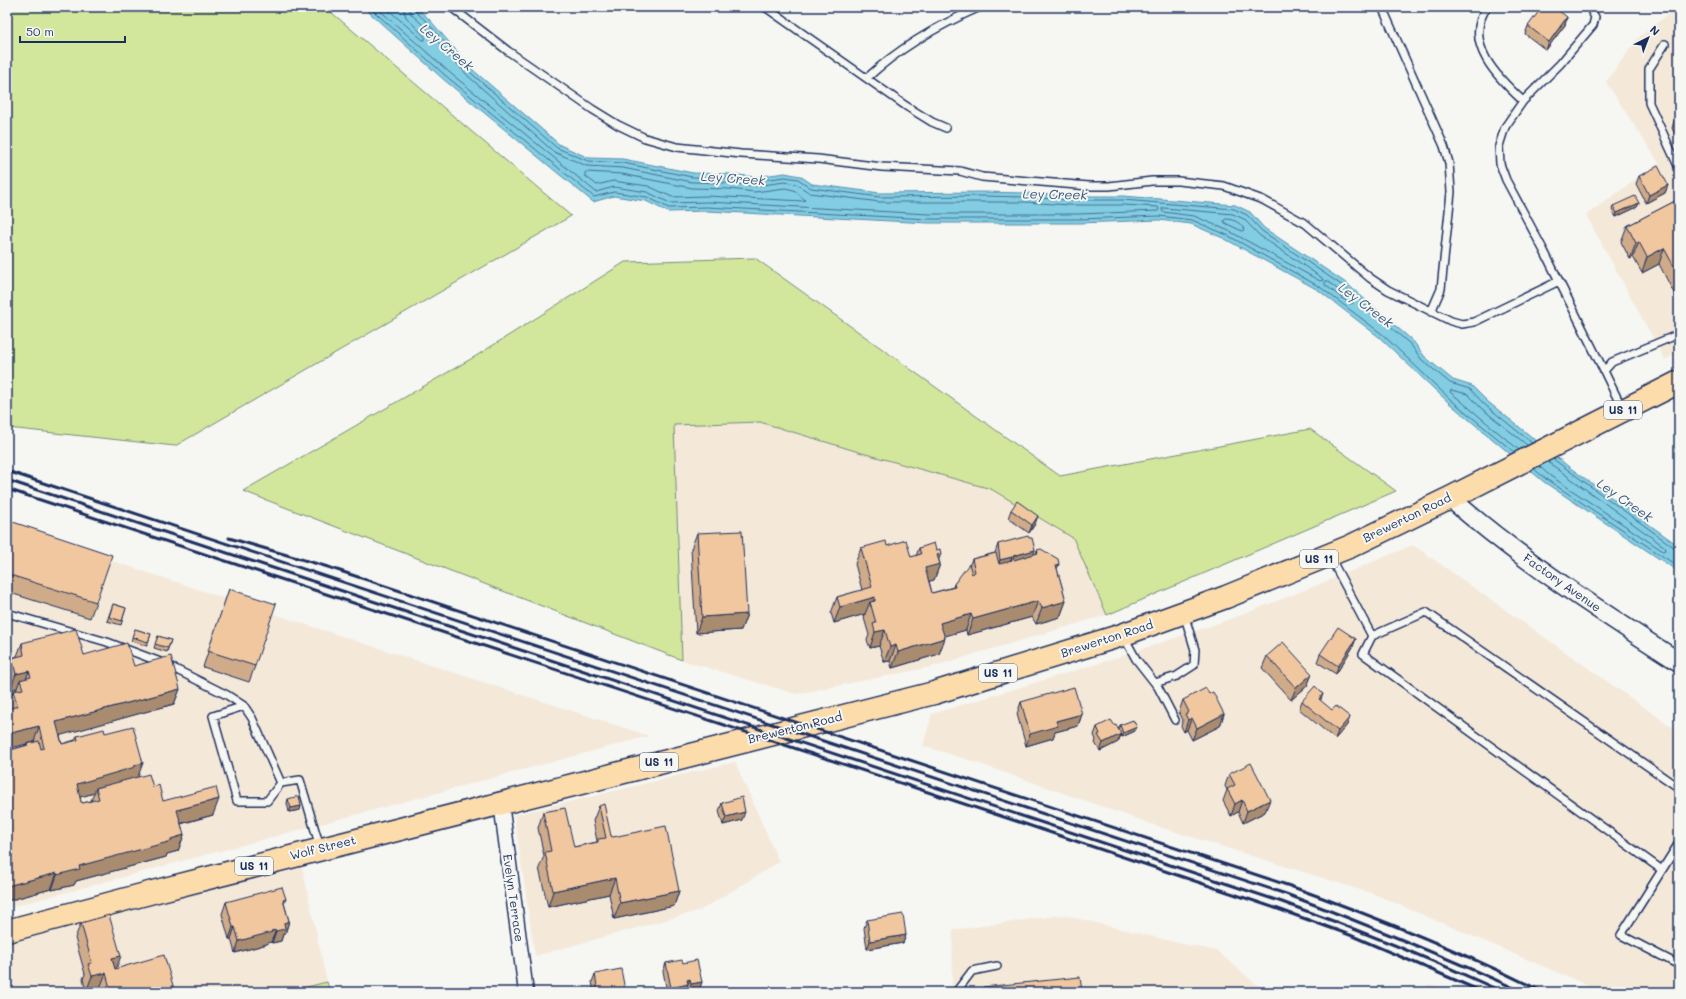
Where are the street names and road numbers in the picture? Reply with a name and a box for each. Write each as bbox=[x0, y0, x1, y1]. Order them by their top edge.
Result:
road number: US 11 bbox=[1604, 401, 1642, 419]
street label: Brewerton Road bbox=[1360, 489, 1454, 545]
street label: Factory Avenue bbox=[1521, 549, 1605, 615]
road number: US 11 bbox=[1300, 550, 1338, 568]
street label: Brewerton Road bbox=[1058, 615, 1155, 661]
road number: US 11 bbox=[979, 664, 1017, 682]
street label: Brewerton Road bbox=[746, 708, 844, 746]
road number: US 11 bbox=[640, 753, 678, 771]
street label: Wolf Street bbox=[288, 831, 357, 863]
street label: Evelyn Terrace bbox=[500, 853, 528, 943]
road number: US 11 bbox=[235, 857, 273, 875]

